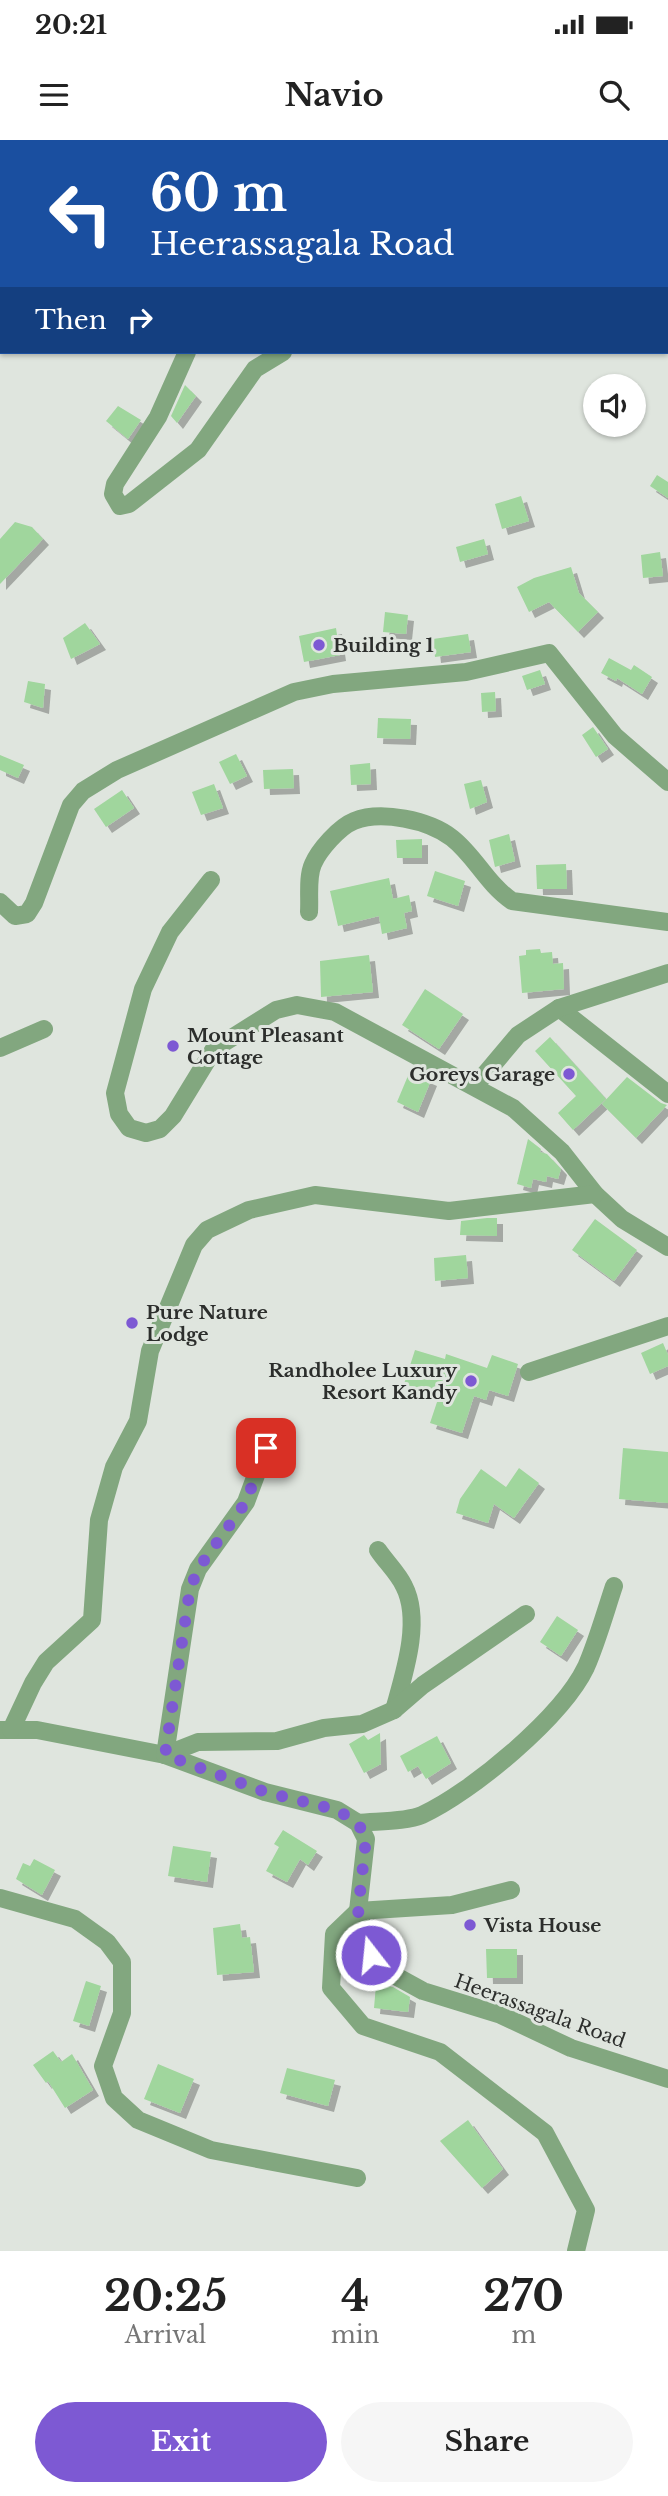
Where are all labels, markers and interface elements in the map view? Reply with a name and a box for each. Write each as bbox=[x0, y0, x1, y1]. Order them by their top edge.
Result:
text: 20:21 bbox=[35, 9, 107, 41]
text: Navio bbox=[284, 75, 384, 115]
icon: menu bbox=[35, 76, 73, 114]
icon: search bbox=[595, 76, 633, 114]
text: 60 m bbox=[150, 163, 287, 224]
icon: left bbox=[35, 168, 126, 259]
text: Heerassagala Road bbox=[150, 224, 454, 264]
icon: right bbox=[121, 301, 159, 339]
text: Then bbox=[35, 304, 107, 336]
map controls bbox=[583, 374, 646, 437]
button: sound bbox=[583, 374, 646, 437]
place label: Building 1 bbox=[333, 634, 434, 657]
marker: Building 1 bbox=[311, 637, 327, 653]
place label: Mount Pleasant Cottage bbox=[187, 1024, 344, 1069]
marker: Mount Pleasant Cottage bbox=[165, 1038, 181, 1054]
place label: Goreys Garage bbox=[409, 1063, 555, 1086]
marker: Goreys Garage bbox=[561, 1066, 577, 1082]
place label: Pure Nature Lodge bbox=[146, 1301, 268, 1346]
marker: Pure Nature Lodge bbox=[124, 1315, 140, 1331]
place label: Randholee Luxury Resort Kandy bbox=[268, 1359, 458, 1404]
marker: Randholee Luxury Resort Kandy bbox=[463, 1373, 479, 1389]
pin bbox=[236, 1418, 296, 1478]
icon: arrive bbox=[247, 1429, 285, 1467]
place label: Vista House bbox=[483, 1914, 601, 1937]
marker: Vista House bbox=[462, 1917, 478, 1933]
position arrow bbox=[334, 1918, 408, 1992]
street label: Heerassagala Road bbox=[451, 1969, 629, 2053]
text: 20:25 bbox=[104, 2270, 227, 2322]
text: 4 bbox=[341, 2270, 369, 2322]
text: 270 bbox=[483, 2270, 564, 2322]
text: Arrival bbox=[125, 2321, 206, 2349]
text: min bbox=[331, 2321, 379, 2349]
text: m bbox=[511, 2321, 536, 2349]
button: Exit bbox=[35, 2402, 327, 2482]
button: Share bbox=[341, 2402, 633, 2482]

